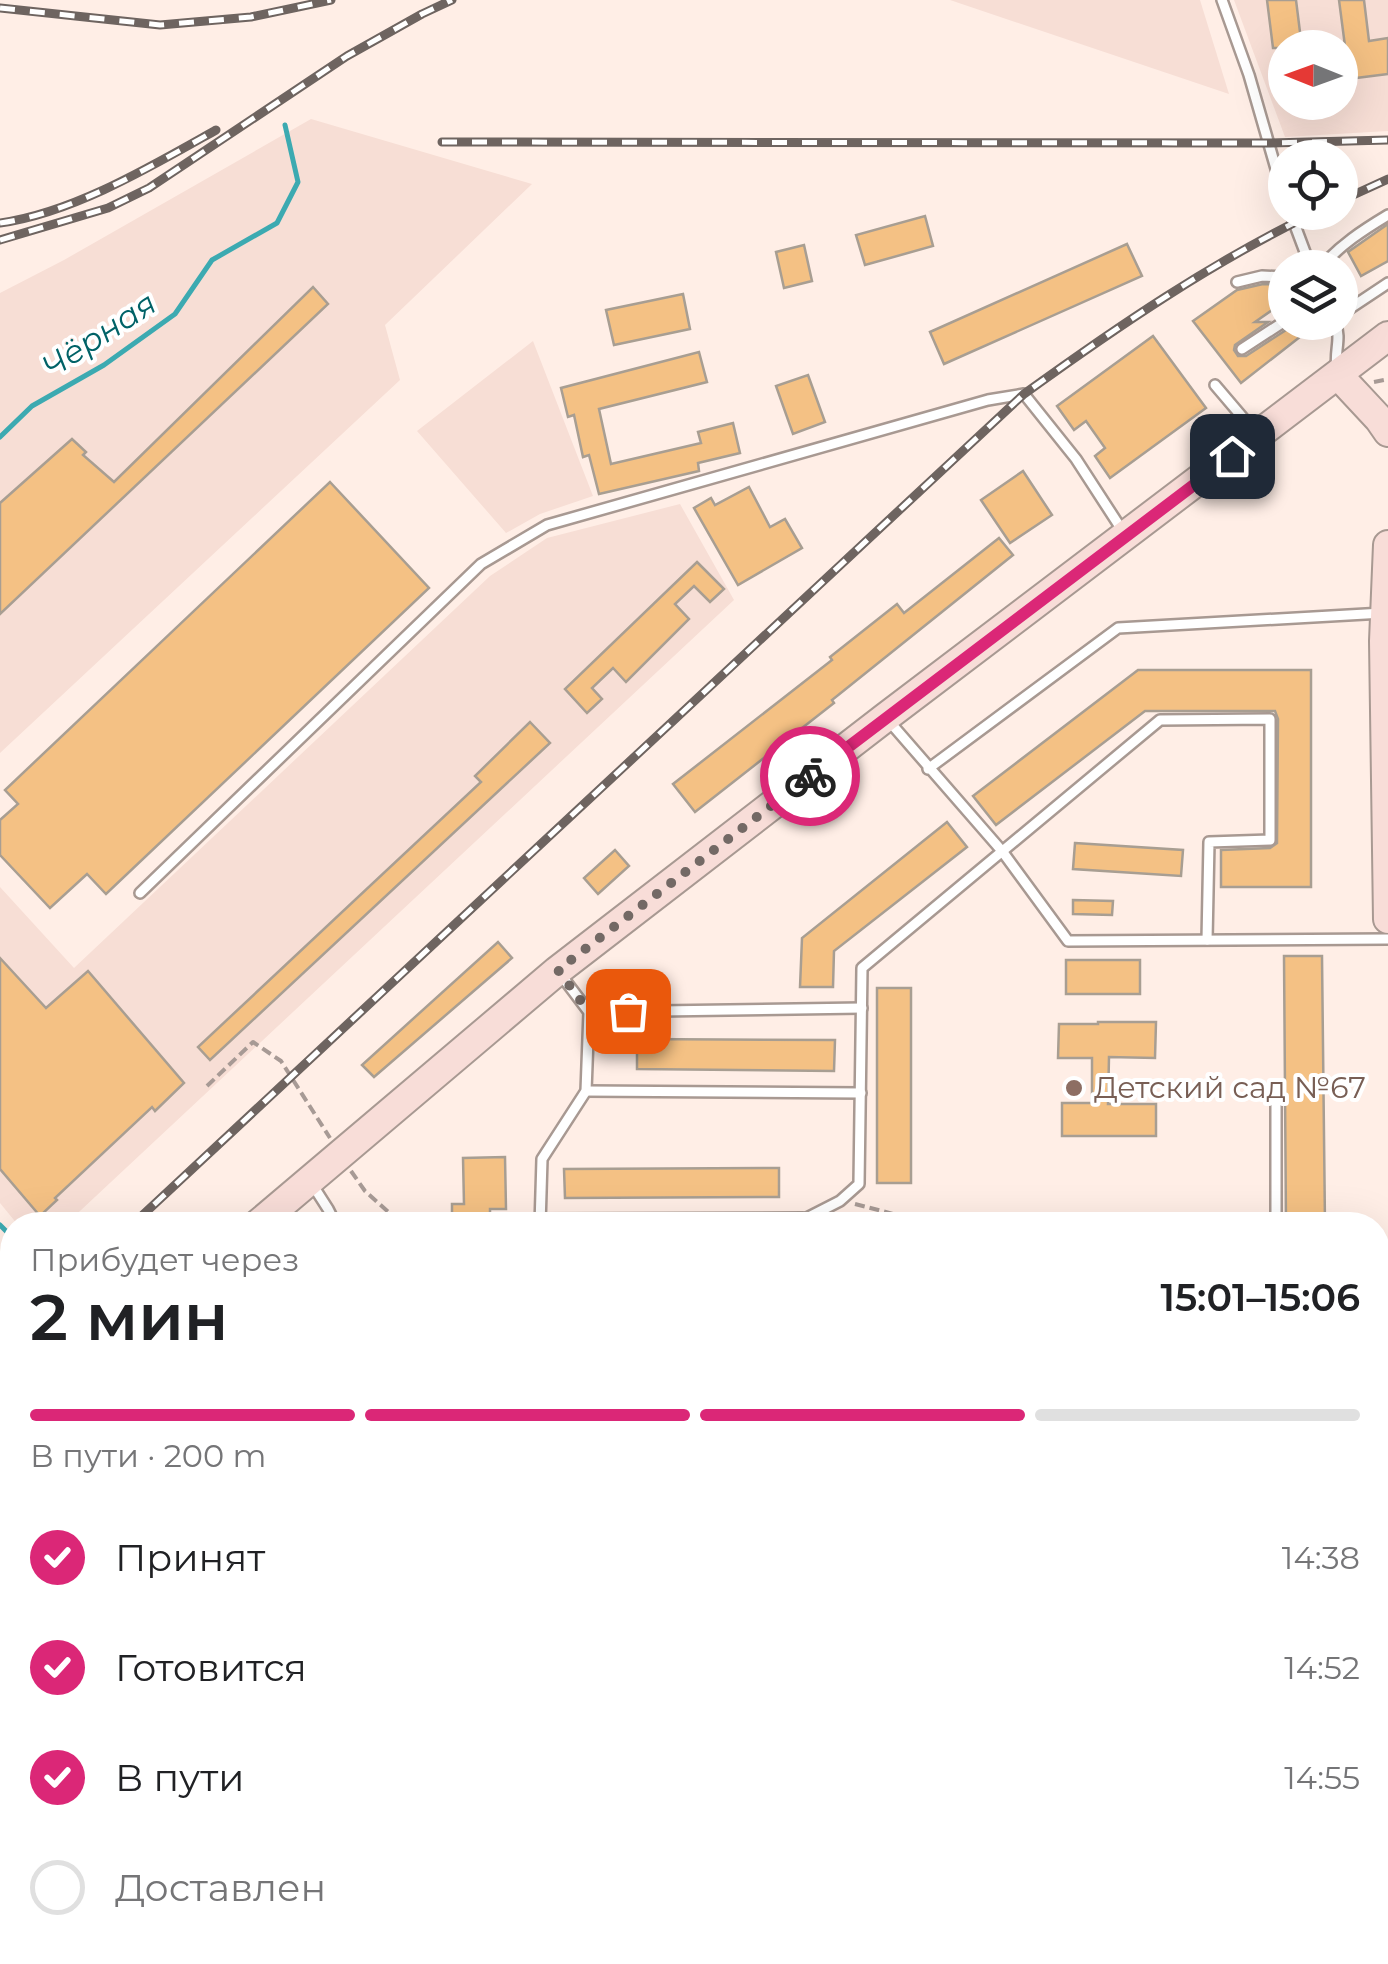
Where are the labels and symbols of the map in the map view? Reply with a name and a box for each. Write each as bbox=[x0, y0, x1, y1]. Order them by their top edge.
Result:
north arrow bbox=[1268, 30, 1358, 120]
water label: Чёрная bbox=[34, 283, 163, 386]
pin bbox=[1190, 414, 1275, 499]
courier bbox=[760, 726, 860, 826]
pin bbox=[586, 969, 671, 1054]
place label: Детский сад №67 bbox=[1094, 1069, 1366, 1106]
marker: Детский сад №67 bbox=[1063, 1077, 1085, 1099]

